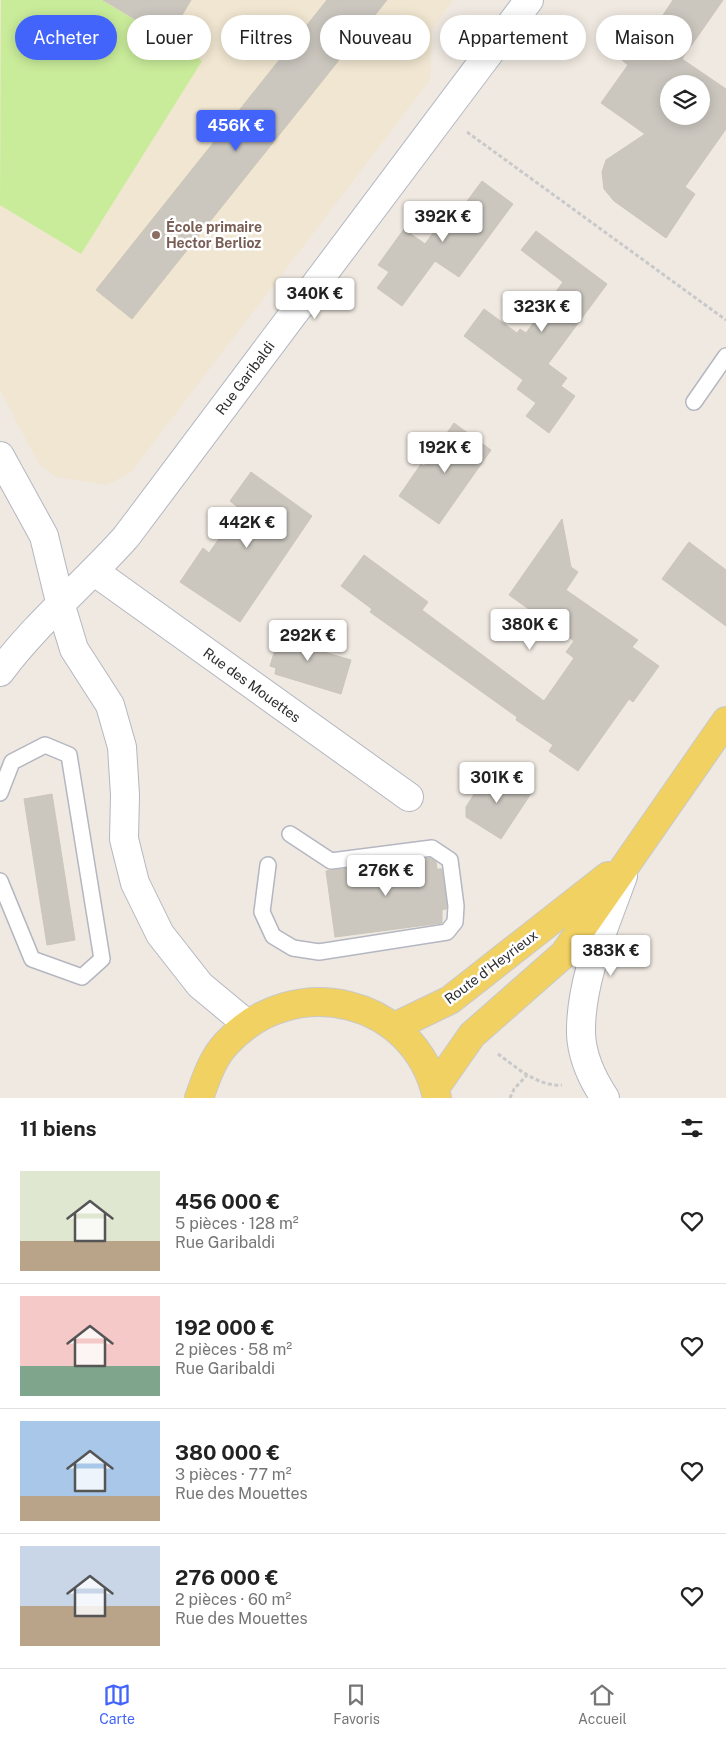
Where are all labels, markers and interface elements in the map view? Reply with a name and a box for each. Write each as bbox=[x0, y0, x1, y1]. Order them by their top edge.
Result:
chip: Acheter bbox=[15, 15, 117, 60]
chip: Louer bbox=[127, 15, 211, 60]
chip: Filtres bbox=[221, 15, 310, 60]
chip: Nouveau bbox=[320, 15, 430, 60]
chip: Appartement bbox=[440, 15, 586, 60]
chip: Maison bbox=[596, 15, 692, 60]
map controls bbox=[660, 75, 710, 125]
button: layers bbox=[660, 75, 710, 125]
pin: 456K € bbox=[195, 110, 277, 152]
text: 456K € bbox=[207, 116, 265, 135]
pin: 392K € bbox=[402, 200, 484, 243]
text: 392K € bbox=[415, 207, 471, 226]
place label: École primaire Hector Berlioz bbox=[166, 218, 262, 251]
marker: École primaire Hector Berlioz bbox=[150, 229, 162, 241]
pin: 340K € bbox=[274, 278, 356, 320]
text: 340K € bbox=[287, 284, 343, 303]
pin: 323K € bbox=[501, 290, 583, 333]
text: 323K € bbox=[514, 297, 570, 316]
street label: Rue Garibaldi bbox=[212, 338, 278, 418]
pin: 192K € bbox=[404, 432, 486, 474]
text: 192K € bbox=[418, 438, 472, 457]
pin: 442K € bbox=[206, 506, 288, 549]
text: 442K € bbox=[219, 513, 275, 532]
pin: 380K € bbox=[489, 608, 571, 651]
text: 380K € bbox=[501, 615, 559, 634]
pin: 292K € bbox=[267, 620, 349, 662]
text: 292K € bbox=[280, 626, 336, 645]
street label: Rue des Mouettes bbox=[200, 644, 304, 726]
pin: 301K € bbox=[456, 762, 538, 804]
text: 301K € bbox=[470, 768, 524, 787]
pin: 276K € bbox=[345, 854, 427, 897]
text: 276K € bbox=[358, 861, 414, 880]
street label: Route d'Heyrieux bbox=[441, 927, 541, 1007]
pin: 383K € bbox=[570, 934, 652, 977]
text: 383K € bbox=[582, 941, 640, 960]
icon: filters bbox=[678, 1114, 706, 1142]
text: 11 biens bbox=[20, 1116, 97, 1141]
text: 456 000 € bbox=[175, 1189, 280, 1214]
icon: home bbox=[60, 1191, 120, 1251]
icon: heart bbox=[678, 1207, 706, 1235]
text: 5 pièces · 128 m² bbox=[175, 1214, 299, 1233]
text: Rue Garibaldi bbox=[175, 1233, 275, 1252]
text: 192 000 € bbox=[175, 1315, 275, 1340]
icon: home bbox=[60, 1316, 120, 1376]
icon: heart bbox=[678, 1332, 706, 1360]
text: 2 pièces · 58 m² bbox=[175, 1340, 292, 1359]
text: Rue Garibaldi bbox=[175, 1359, 275, 1378]
text: 380 000 € bbox=[175, 1440, 280, 1465]
icon: home bbox=[60, 1441, 120, 1501]
icon: heart bbox=[678, 1457, 706, 1485]
text: 3 pièces · 77 m² bbox=[175, 1465, 292, 1484]
text: Rue des Mouettes bbox=[175, 1484, 308, 1503]
text: 276 000 € bbox=[175, 1565, 279, 1590]
icon: home bbox=[60, 1566, 120, 1626]
icon: heart bbox=[678, 1582, 706, 1610]
text: 2 pièces · 60 m² bbox=[175, 1590, 291, 1609]
text: Rue des Mouettes bbox=[175, 1609, 308, 1628]
tab: Carte bbox=[99, 1681, 135, 1727]
tab: Favoris bbox=[333, 1681, 380, 1727]
tab: Accueil bbox=[578, 1681, 627, 1727]

